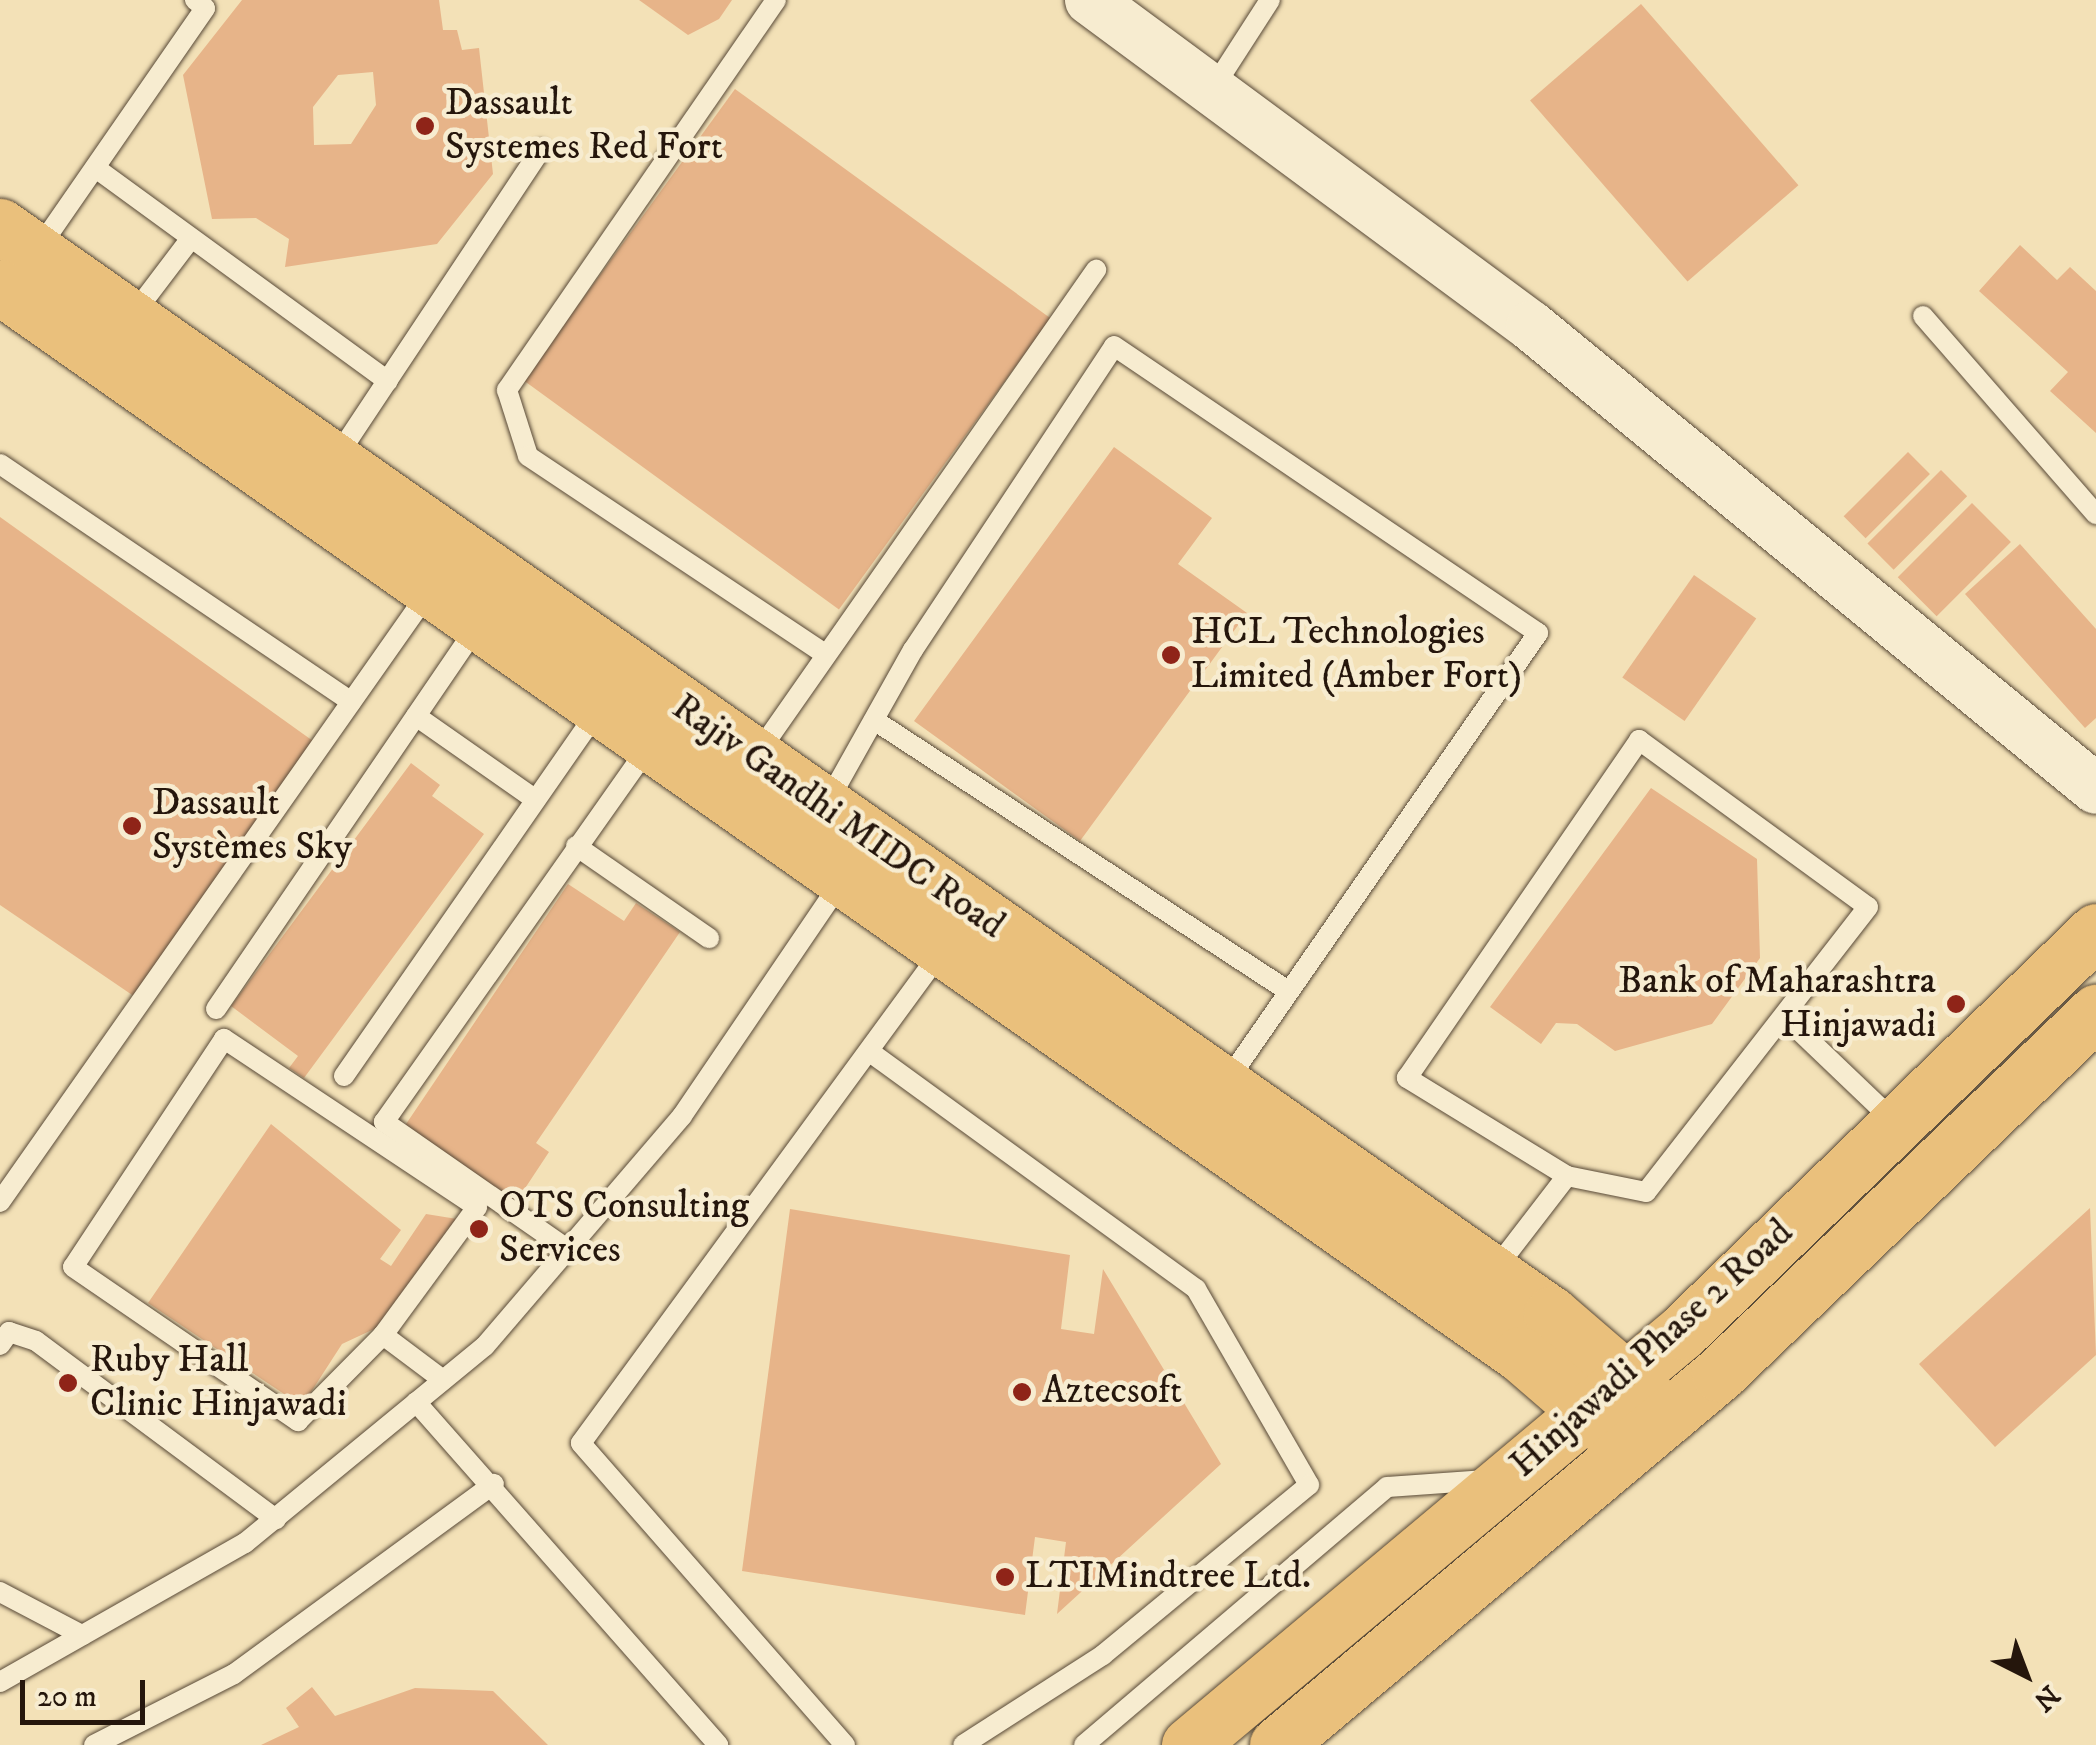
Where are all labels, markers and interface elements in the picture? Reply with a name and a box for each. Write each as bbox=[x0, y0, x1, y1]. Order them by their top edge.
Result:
place label: Dassault Systemes Red Fort bbox=[445, 81, 723, 170]
marker: Dassault Systemes Red Fort bbox=[414, 115, 436, 137]
place label: HCL Technologies Limited (Amber Fort) bbox=[1191, 610, 1522, 699]
marker: HCL Technologies Limited (Amber Fort) bbox=[1160, 644, 1182, 666]
street label: Rajiv Gandhi MIDC Road bbox=[663, 685, 1013, 949]
place label: Dassault Systèmes Sky bbox=[152, 781, 352, 871]
marker: Dassault Systèmes Sky bbox=[121, 815, 143, 837]
place label: Bank of Maharashtra Hinjawadi bbox=[1618, 959, 1936, 1048]
marker: Bank of Maharashtra Hinjawadi bbox=[1945, 993, 1967, 1015]
place label: OTS Consulting Services bbox=[499, 1184, 749, 1274]
street label: Hinjawadi Phase 2 Road bbox=[1501, 1210, 1803, 1488]
marker: OTS Consulting Services bbox=[468, 1218, 490, 1240]
place label: Ruby Hall Clinic Hinjawadi bbox=[90, 1338, 347, 1428]
place label: Aztecsoft bbox=[1042, 1369, 1182, 1415]
marker: Ruby Hall Clinic Hinjawadi bbox=[55, 1370, 81, 1396]
marker: Aztecsoft bbox=[1011, 1381, 1033, 1403]
place label: LTIMindtree Ltd. bbox=[1025, 1554, 1311, 1600]
marker: LTIMindtree Ltd. bbox=[994, 1566, 1016, 1588]
north arrow bbox=[1976, 1625, 2076, 1725]
scale bar bbox=[25, 1660, 150, 1722]
text: N bbox=[2026, 1677, 2067, 1718]
text: 20 m bbox=[37, 1679, 97, 1716]

